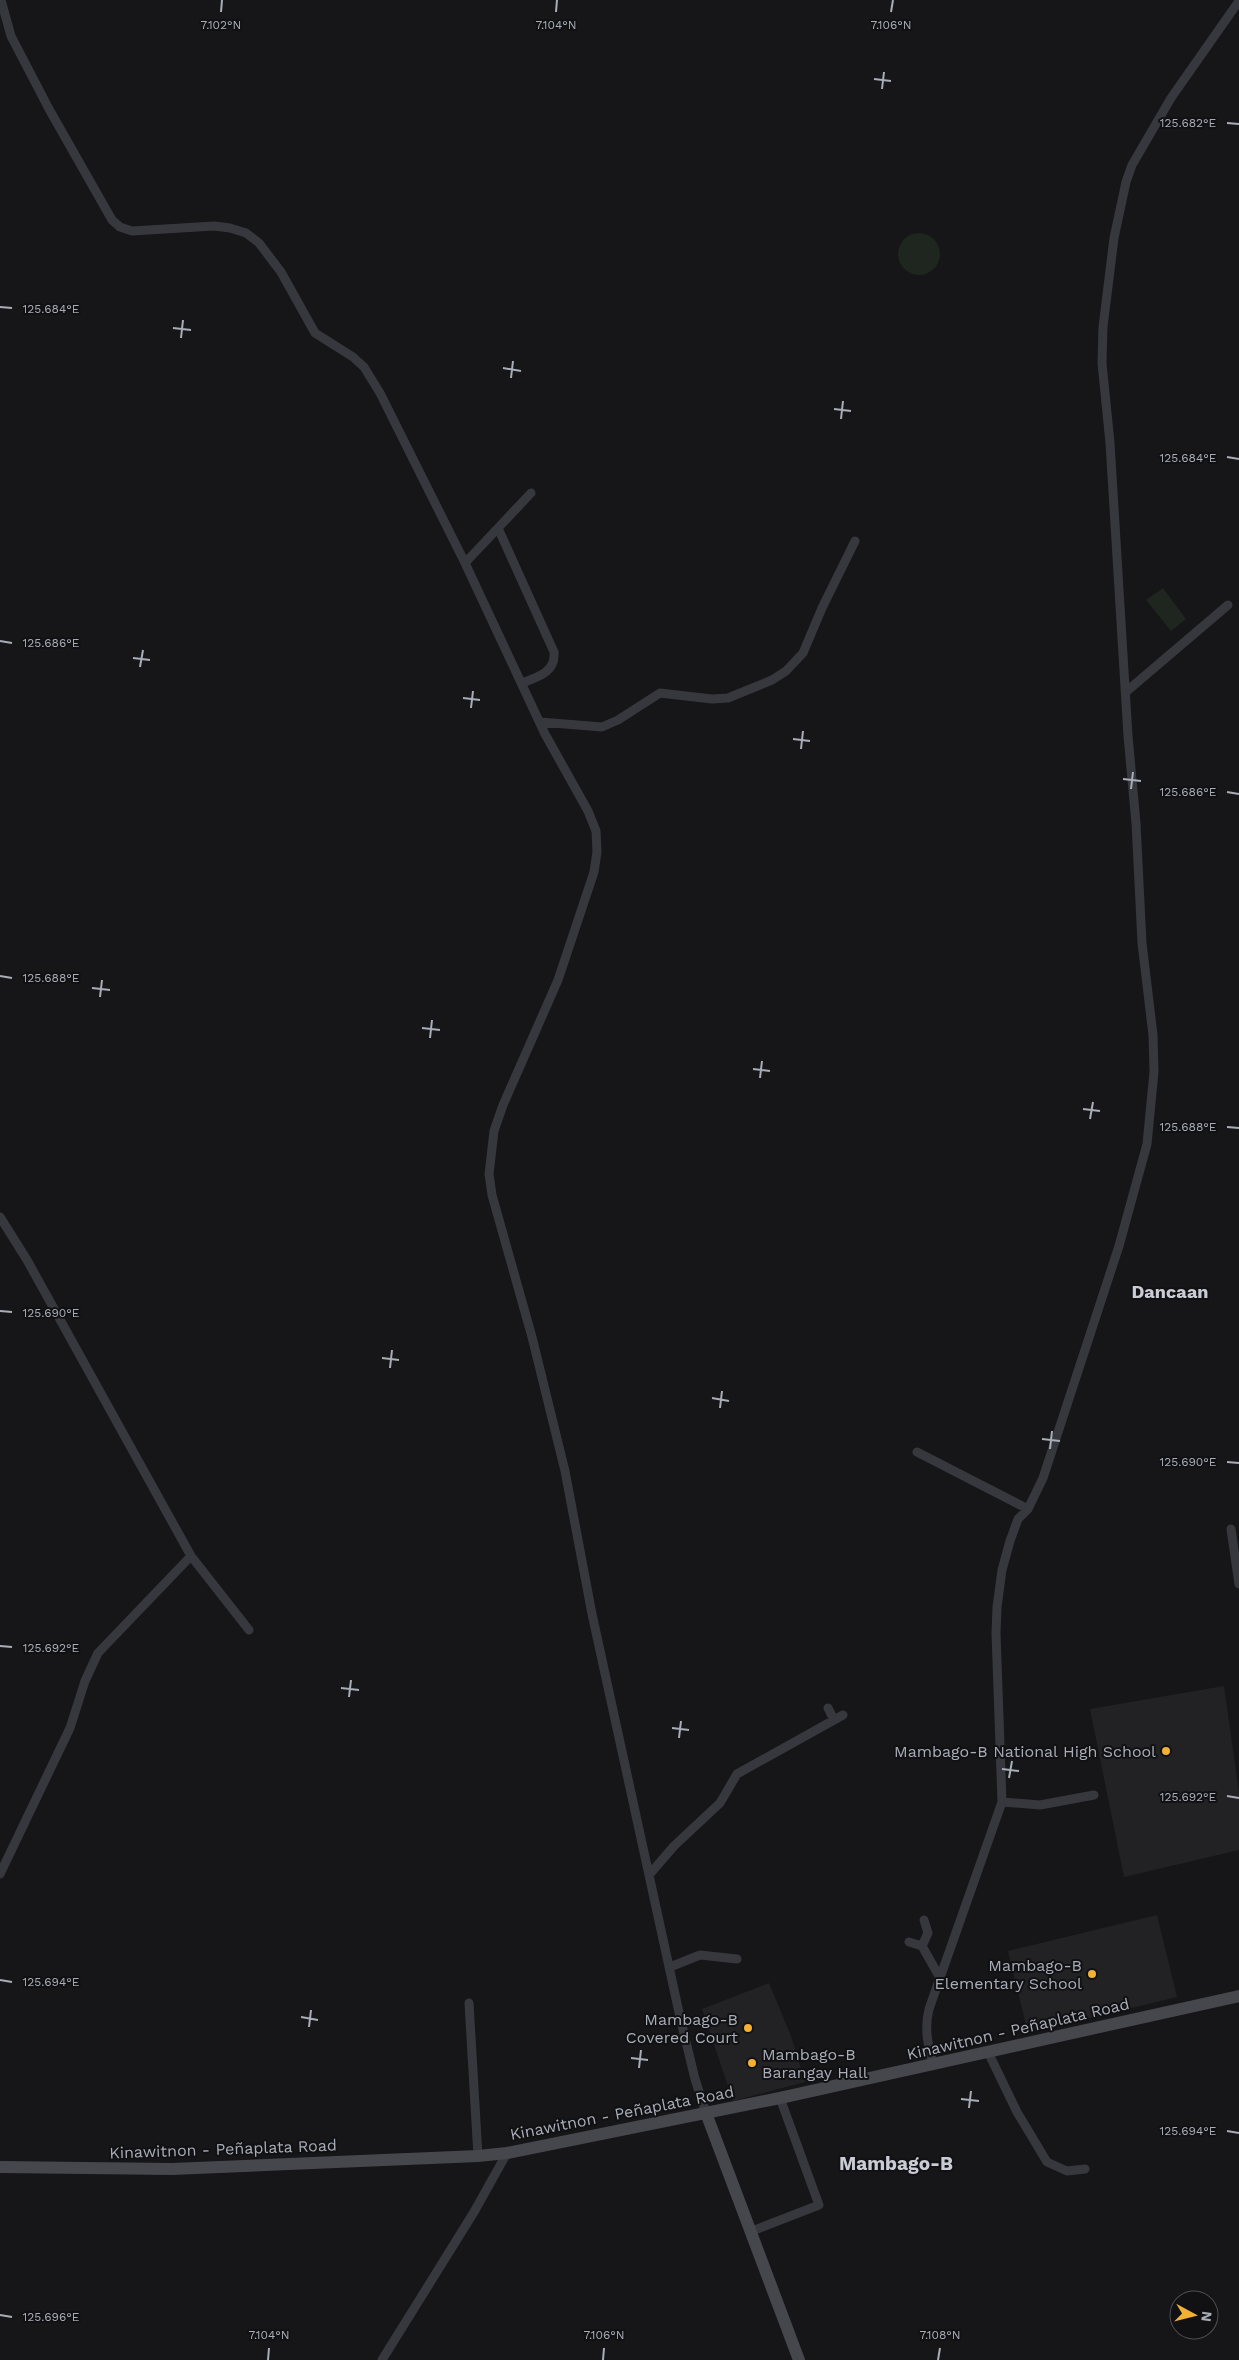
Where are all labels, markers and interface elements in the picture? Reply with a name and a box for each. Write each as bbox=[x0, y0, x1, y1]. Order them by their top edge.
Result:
text: 7.102°N bbox=[201, 18, 241, 32]
text: 7.104°N bbox=[535, 18, 577, 32]
text: 7.106°N bbox=[870, 18, 912, 32]
text: 125.682°E bbox=[1160, 116, 1217, 130]
text: 125.684°E bbox=[23, 302, 80, 316]
text: 125.684°E bbox=[1160, 451, 1217, 465]
text: 125.686°E bbox=[23, 636, 80, 650]
text: 125.686°E bbox=[1160, 785, 1217, 799]
text: 125.688°E bbox=[23, 971, 80, 985]
text: 125.688°E bbox=[1160, 1120, 1217, 1134]
district label: Dancaan bbox=[1132, 1281, 1208, 1302]
text: 125.690°E bbox=[22, 1306, 80, 1320]
text: 125.690°E bbox=[1159, 1455, 1217, 1469]
text: 125.692°E bbox=[23, 1641, 80, 1655]
place label: Mambago-B National High School bbox=[894, 1742, 1156, 1761]
marker: Mambago-B National High School bbox=[1160, 1745, 1172, 1757]
text: 125.692°E bbox=[1160, 1790, 1217, 1804]
place label: Mambago-B Elementary School bbox=[935, 1956, 1082, 1993]
marker: Mambago-B Elementary School bbox=[1086, 1968, 1098, 1980]
text: 125.694°E bbox=[23, 1975, 80, 1989]
street label: Kinawitnon - Peñaplata Road bbox=[905, 1994, 1131, 2064]
place label: Mambago-B Covered Court bbox=[626, 2010, 738, 2047]
marker: Mambago-B Covered Court bbox=[742, 2022, 754, 2034]
place label: Mambago-B Barangay Hall bbox=[762, 2045, 868, 2082]
marker: Mambago-B Barangay Hall bbox=[746, 2057, 758, 2069]
street label: Kinawitnon - Peñaplata Road bbox=[508, 2082, 736, 2144]
text: 125.694°E bbox=[1160, 2124, 1217, 2138]
street label: Kinawitnon - Peñaplata Road bbox=[109, 2136, 337, 2162]
district label: Mambago-B bbox=[839, 2152, 953, 2175]
north arrow bbox=[1169, 2290, 1219, 2340]
text: 125.696°E bbox=[23, 2310, 80, 2324]
text: N bbox=[1198, 2310, 1215, 2323]
text: 7.104°N bbox=[248, 2328, 290, 2342]
text: 7.106°N bbox=[583, 2328, 625, 2342]
text: 7.108°N bbox=[919, 2328, 961, 2342]

